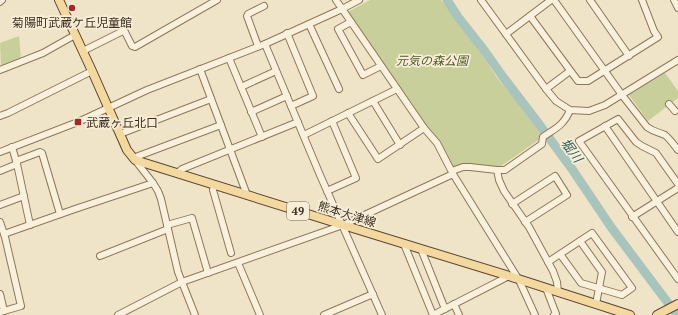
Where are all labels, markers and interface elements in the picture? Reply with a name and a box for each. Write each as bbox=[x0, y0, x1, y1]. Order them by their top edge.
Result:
marker: 菊陽町武蔵ケ丘児童館 bbox=[67, 3, 77, 13]
place label: 菊陽町武蔵ケ丘児童館 bbox=[12, 15, 132, 30]
park label: 元気の森公園 bbox=[396, 53, 470, 68]
place label: 武蔵ヶ丘北口 bbox=[86, 115, 158, 130]
marker: 武蔵ヶ丘北口 bbox=[73, 117, 83, 127]
water label: 堀川 bbox=[557, 134, 588, 167]
street label: 熊本大津線 bbox=[316, 198, 378, 230]
road number: 49 bbox=[287, 202, 309, 220]

